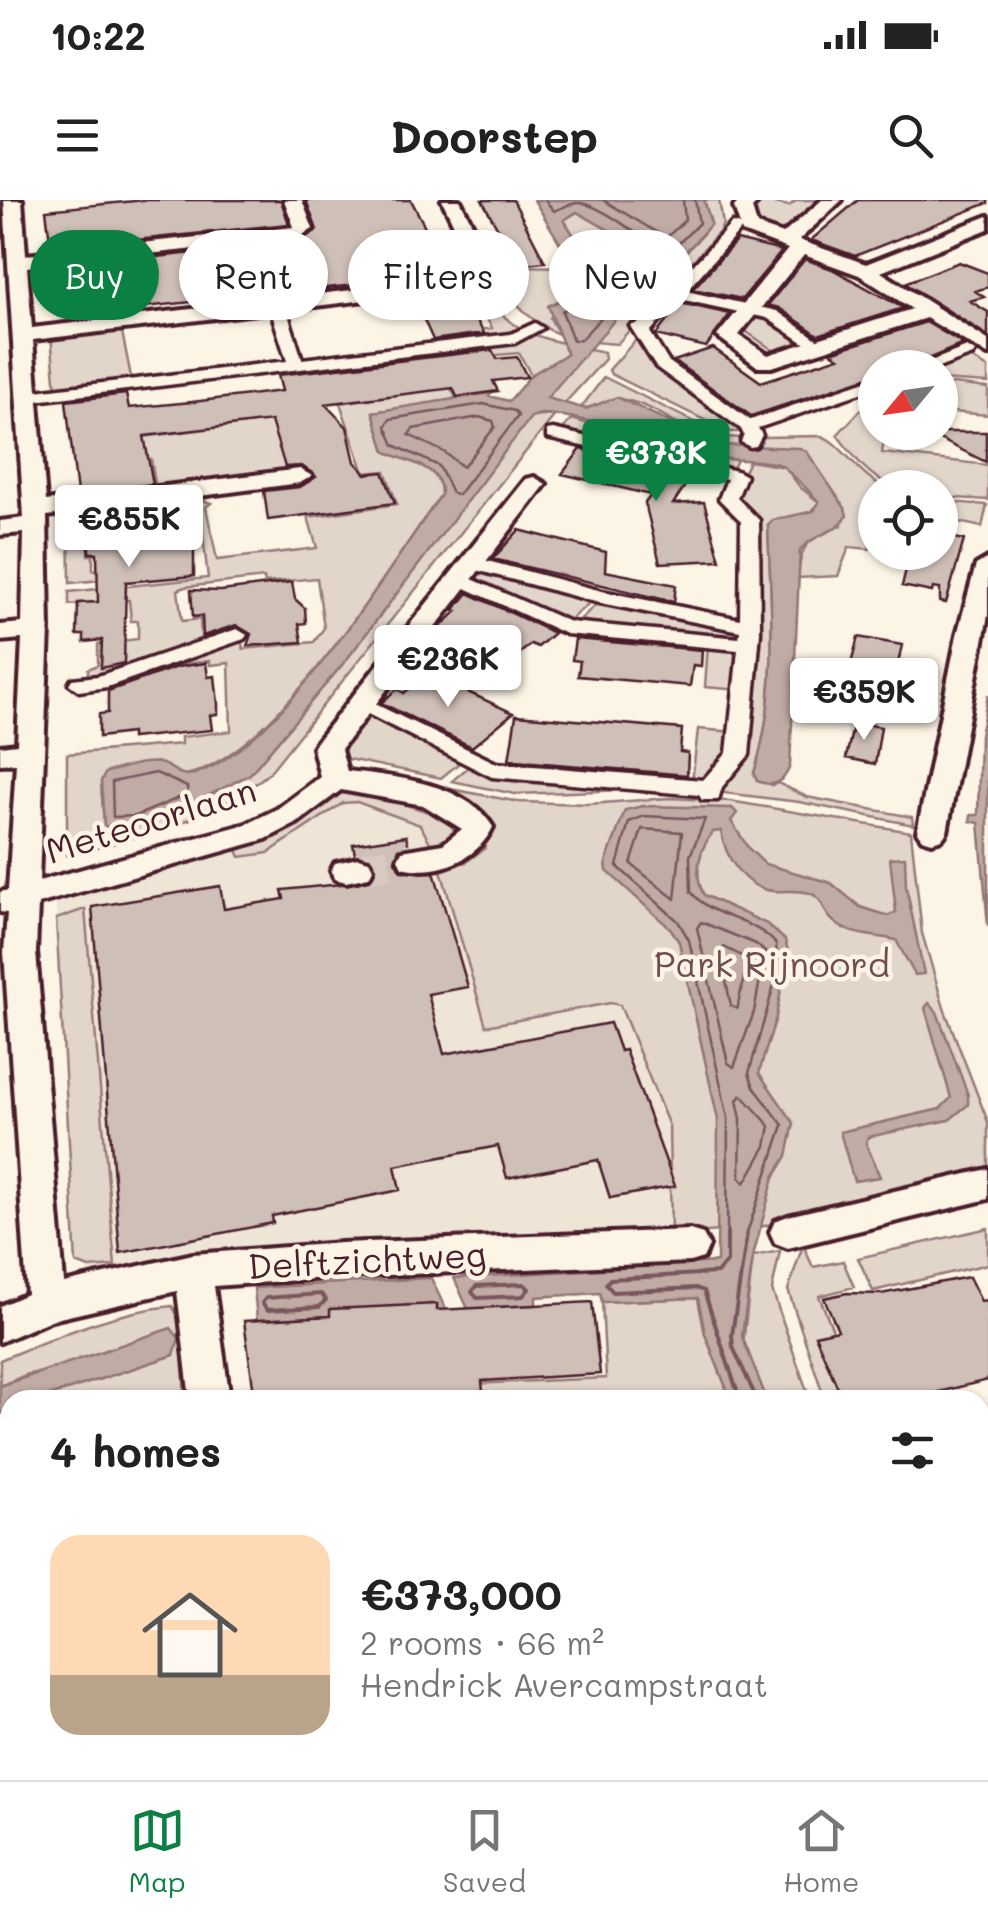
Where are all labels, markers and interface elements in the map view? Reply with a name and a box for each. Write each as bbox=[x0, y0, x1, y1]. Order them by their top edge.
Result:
text: 10:22 bbox=[50, 10, 146, 60]
text: Doorstep bbox=[390, 106, 598, 164]
icon: menu bbox=[50, 108, 105, 163]
icon: search bbox=[883, 108, 938, 163]
chip: Buy bbox=[30, 230, 159, 320]
chip: Rent bbox=[179, 230, 328, 320]
chip: Filters bbox=[348, 230, 529, 320]
chip: New bbox=[549, 230, 693, 320]
north arrow bbox=[858, 350, 958, 450]
map controls bbox=[858, 350, 958, 570]
pin: €373K bbox=[586, 419, 726, 504]
text: €373K bbox=[604, 430, 708, 472]
button: locate bbox=[858, 470, 958, 570]
pin: €855K bbox=[59, 485, 199, 570]
text: €855K bbox=[77, 496, 181, 538]
pin: €236K bbox=[378, 625, 518, 710]
text: €236K bbox=[396, 636, 500, 678]
pin: €359K bbox=[794, 658, 934, 743]
text: €359K bbox=[812, 669, 916, 711]
street label: Meteoorlaan bbox=[40, 765, 261, 873]
park label: Park Rijnoord bbox=[654, 940, 890, 986]
street label: Delftzichtweg bbox=[247, 1230, 487, 1288]
text: 4 homes bbox=[50, 1423, 221, 1478]
icon: filters bbox=[885, 1423, 940, 1478]
text: €373,000 bbox=[360, 1566, 562, 1621]
icon: home bbox=[130, 1575, 250, 1695]
text: 2 rooms · 66 m² bbox=[360, 1621, 604, 1663]
text: Hendrick Avercampstraat bbox=[360, 1663, 768, 1705]
tab: Map bbox=[129, 1803, 186, 1899]
tab: Saved bbox=[443, 1803, 526, 1899]
tab: Home bbox=[783, 1803, 859, 1899]

